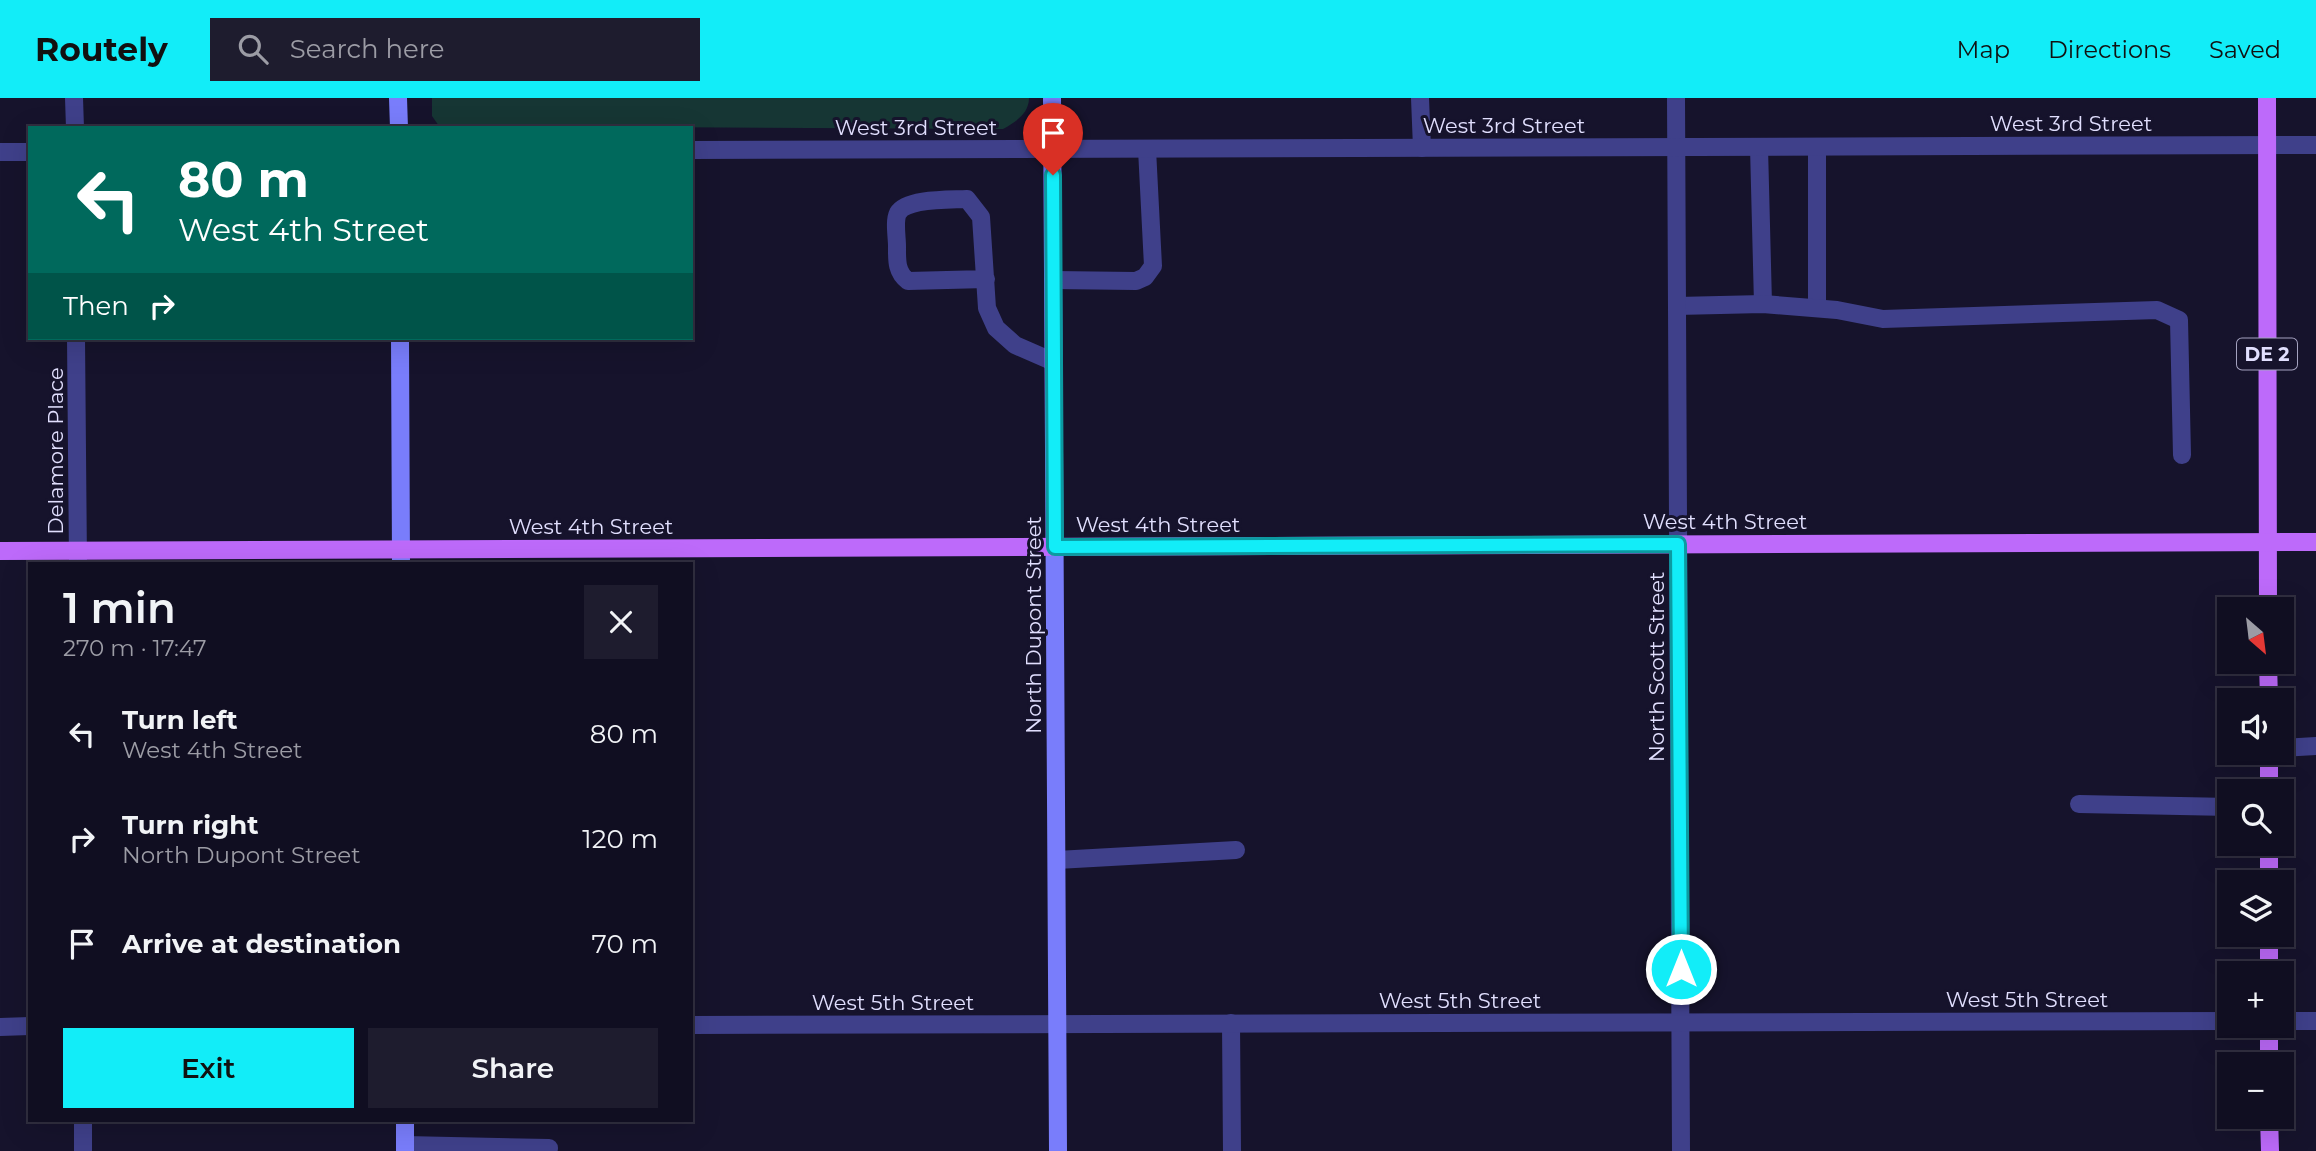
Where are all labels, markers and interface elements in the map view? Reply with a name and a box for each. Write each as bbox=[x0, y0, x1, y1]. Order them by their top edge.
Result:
search box bbox=[210, 18, 700, 81]
text: Routely bbox=[35, 29, 168, 69]
icon: search bbox=[234, 30, 272, 68]
text: Search here bbox=[290, 33, 445, 65]
text: Map bbox=[1957, 35, 2010, 64]
text: Directions bbox=[2048, 35, 2171, 64]
text: Saved bbox=[2209, 35, 2281, 64]
pin bbox=[1023, 103, 1083, 175]
street label: West 3rd Street bbox=[1990, 111, 2152, 136]
street label: West 3rd Street bbox=[1423, 113, 1585, 138]
icon: arrive bbox=[1034, 114, 1072, 152]
street label: West 3rd Street bbox=[835, 115, 997, 140]
text: 80 m bbox=[178, 150, 309, 209]
icon: left bbox=[63, 154, 154, 245]
text: West 4th Street bbox=[178, 210, 429, 249]
icon: right bbox=[143, 287, 181, 325]
text: Then bbox=[63, 290, 129, 322]
road number: DE 2 bbox=[2237, 338, 2297, 370]
street label: Delamore Place bbox=[43, 367, 68, 535]
street label: West 4th Street bbox=[1643, 509, 1807, 534]
street label: West 4th Street bbox=[1076, 512, 1240, 537]
street label: West 4th Street bbox=[509, 514, 673, 539]
street label: North Dupont Street bbox=[1021, 516, 1046, 734]
street label: North Scott Street bbox=[1644, 572, 1669, 762]
text: 1 min bbox=[63, 582, 176, 634]
button: close bbox=[584, 585, 658, 659]
north arrow bbox=[2217, 597, 2294, 674]
map controls bbox=[2217, 597, 2294, 1129]
text: 270 m · 17:47 bbox=[63, 634, 206, 662]
button: sound bbox=[2217, 688, 2294, 765]
text: Turn left bbox=[122, 704, 238, 736]
icon: left bbox=[63, 715, 101, 753]
text: 80 m bbox=[590, 718, 658, 750]
text: West 4th Street bbox=[122, 736, 302, 764]
button: search bbox=[2217, 779, 2294, 856]
text: Turn right bbox=[122, 809, 258, 841]
icon: right bbox=[63, 820, 101, 858]
text: 120 m bbox=[582, 823, 658, 855]
text: North Dupont Street bbox=[122, 841, 361, 869]
button: layers bbox=[2217, 870, 2294, 947]
icon: arrive bbox=[63, 925, 101, 963]
text: Arrive at destination bbox=[122, 928, 401, 960]
text: 70 m bbox=[592, 928, 658, 960]
position arrow bbox=[1644, 932, 1718, 1006]
button: + bbox=[2217, 961, 2294, 1038]
street label: West 5th Street bbox=[1946, 987, 2108, 1012]
street label: West 5th Street bbox=[1379, 988, 1541, 1013]
street label: West 5th Street bbox=[812, 990, 974, 1015]
button: Exit bbox=[63, 1028, 354, 1108]
button: Share bbox=[368, 1028, 658, 1108]
button: − bbox=[2217, 1052, 2294, 1129]

